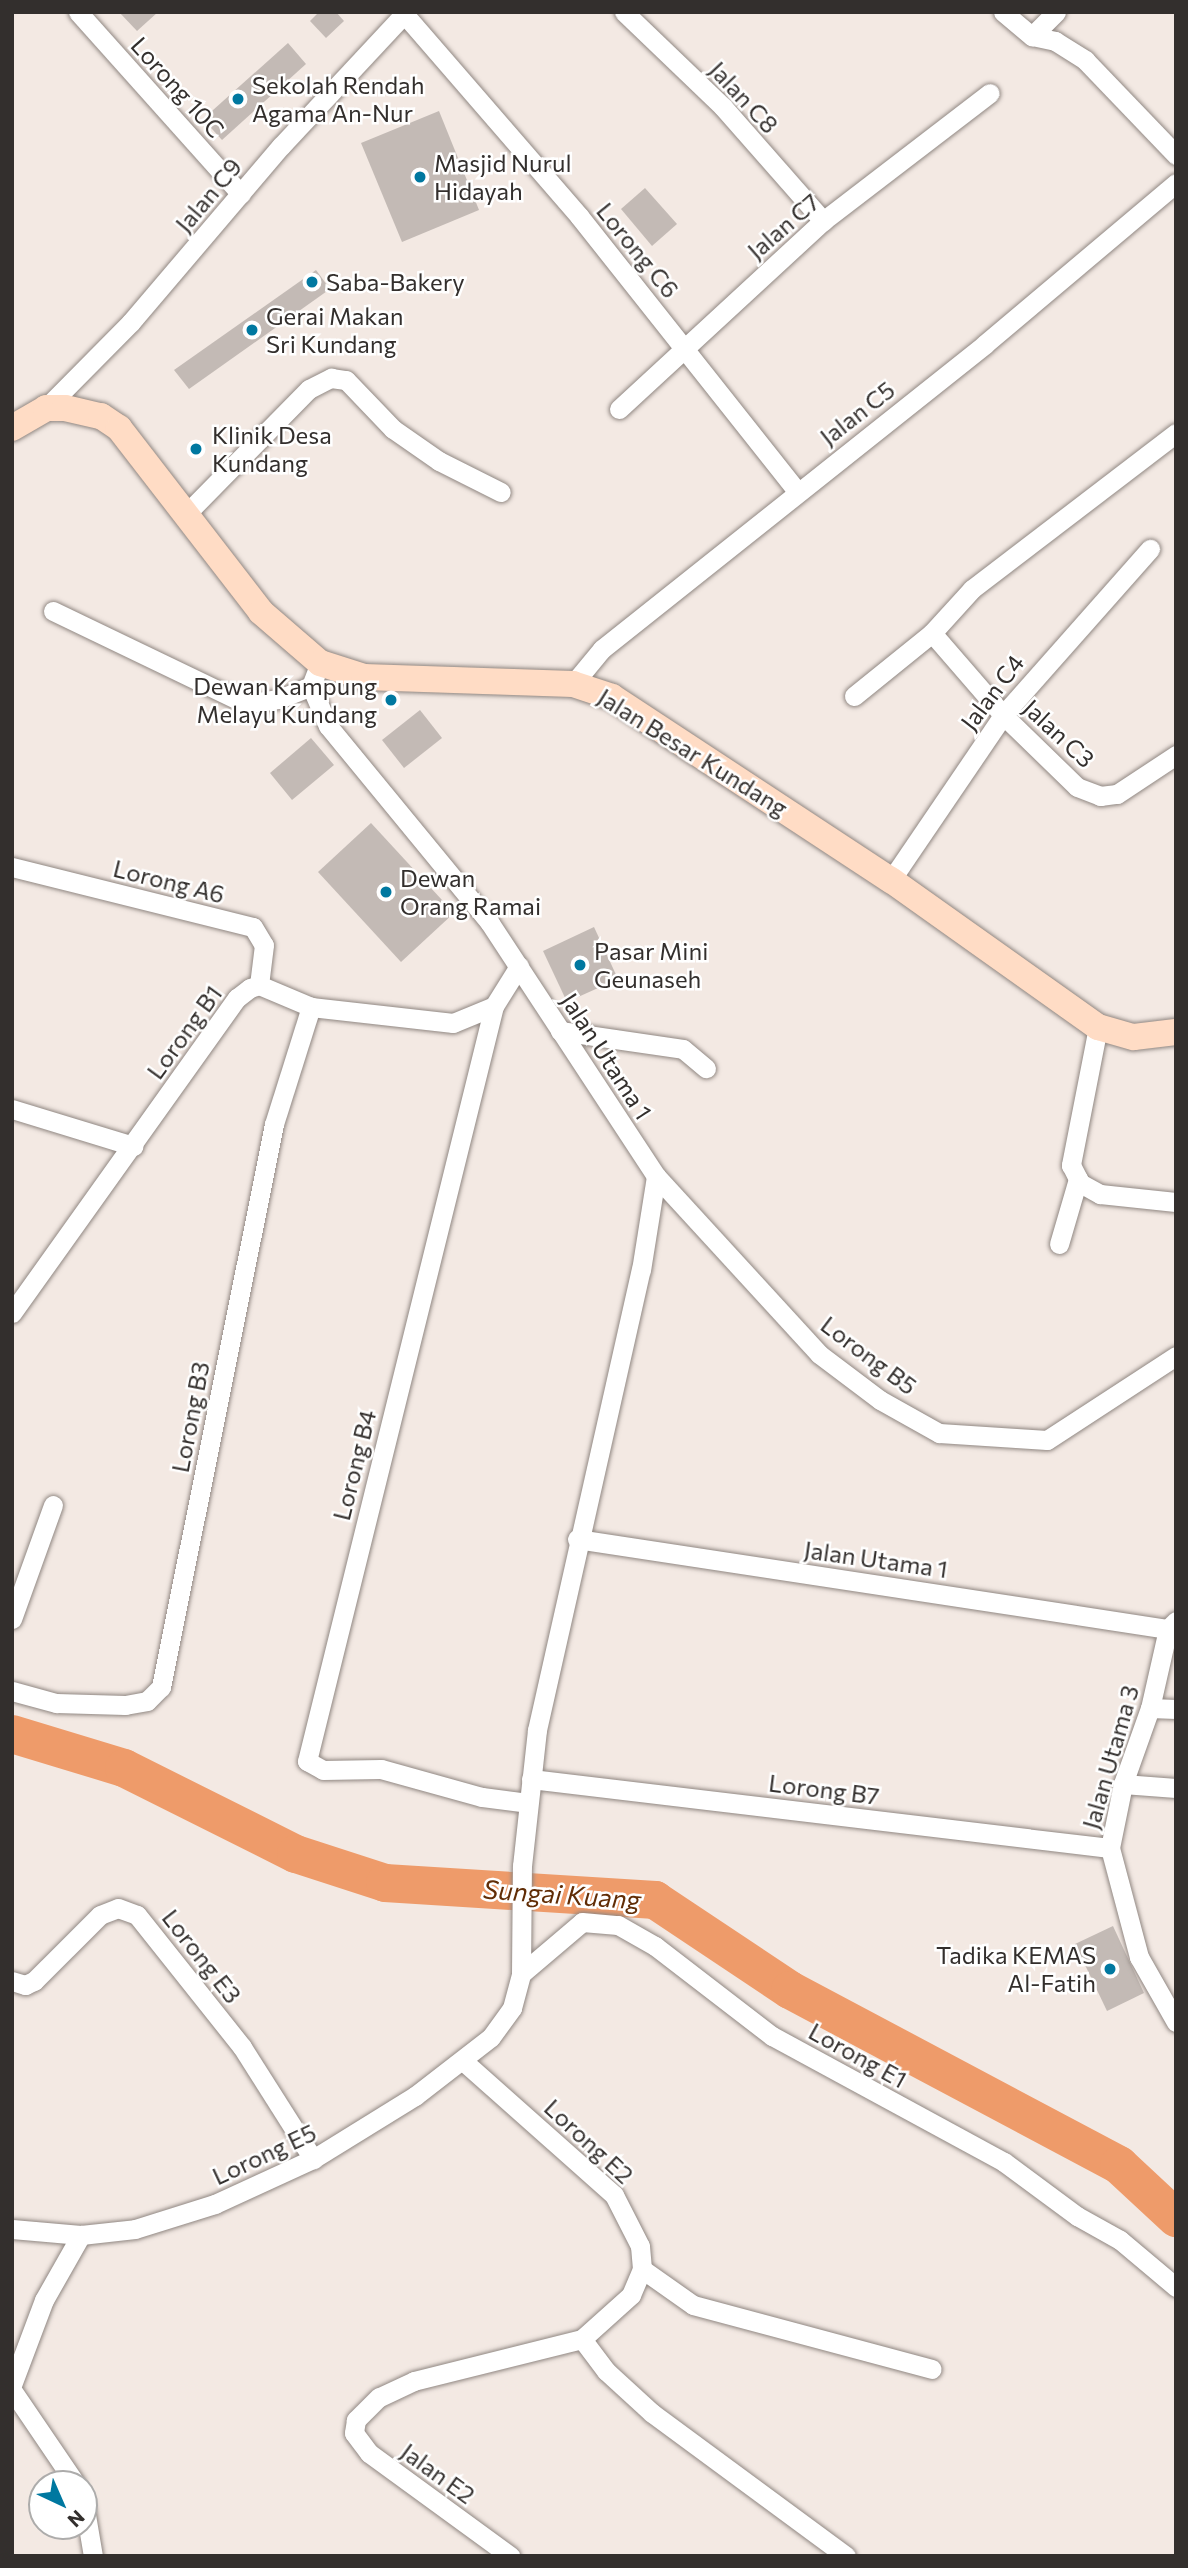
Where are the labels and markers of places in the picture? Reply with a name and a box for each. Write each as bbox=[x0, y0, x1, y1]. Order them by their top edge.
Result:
place label: Sekolah Rendah Agama An-Nur bbox=[252, 71, 424, 127]
marker: Sekolah Rendah Agama An-Nur bbox=[230, 91, 246, 107]
place label: Masjid Nurul Hidayah bbox=[434, 149, 572, 205]
marker: Masjid Nurul Hidayah bbox=[412, 169, 428, 185]
place label: Saba-Bakery bbox=[326, 268, 465, 296]
marker: Saba-Bakery bbox=[304, 274, 320, 290]
place label: Gerai Makan Sri Kundang bbox=[266, 302, 404, 358]
marker: Gerai Makan Sri Kundang bbox=[244, 322, 260, 338]
place label: Klinik Desa Kundang bbox=[212, 421, 332, 477]
marker: Klinik Desa Kundang bbox=[186, 439, 206, 459]
place label: Dewan Kampung Melayu Kundang bbox=[193, 672, 377, 728]
marker: Dewan Kampung Melayu Kundang bbox=[383, 692, 399, 708]
place label: Dewan Orang Ramai bbox=[400, 864, 541, 920]
marker: Dewan Orang Ramai bbox=[378, 884, 394, 900]
place label: Pasar Mini Geunaseh bbox=[594, 937, 708, 993]
marker: Pasar Mini Geunaseh bbox=[572, 957, 588, 973]
place label: Tadika KEMAS Al-Fatih bbox=[936, 1941, 1096, 1997]
marker: Tadika KEMAS Al-Fatih bbox=[1102, 1961, 1118, 1977]

